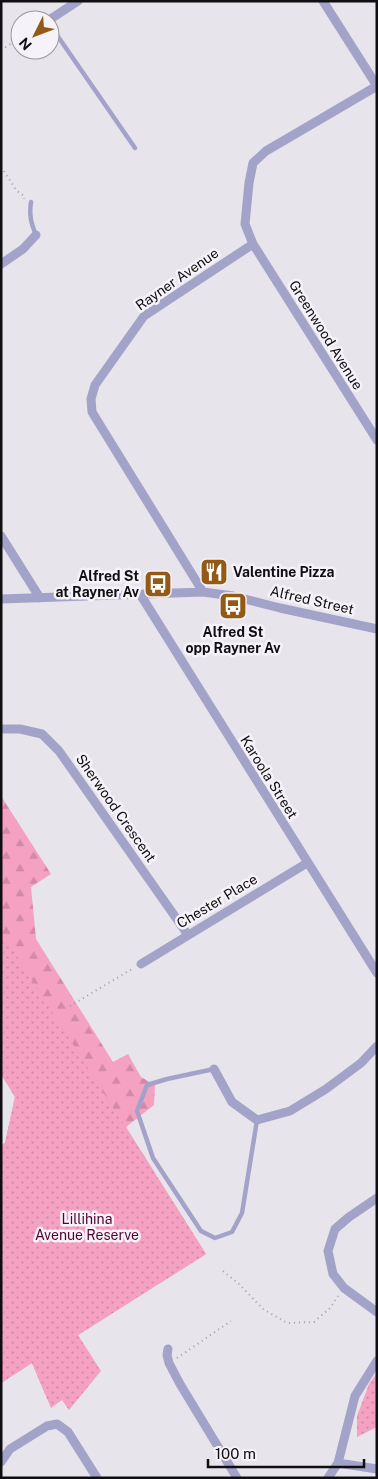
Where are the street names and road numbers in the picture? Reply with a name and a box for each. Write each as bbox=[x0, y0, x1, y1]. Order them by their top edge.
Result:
street label: Rayner Avenue bbox=[133, 245, 221, 313]
street label: Greenwood Avenue bbox=[286, 277, 366, 393]
street label: Alfred Street bbox=[269, 583, 355, 617]
street label: Karoola Street bbox=[237, 733, 301, 821]
street label: Sherwood Crescent bbox=[73, 751, 159, 865]
street label: Chester Place bbox=[174, 871, 260, 931]

